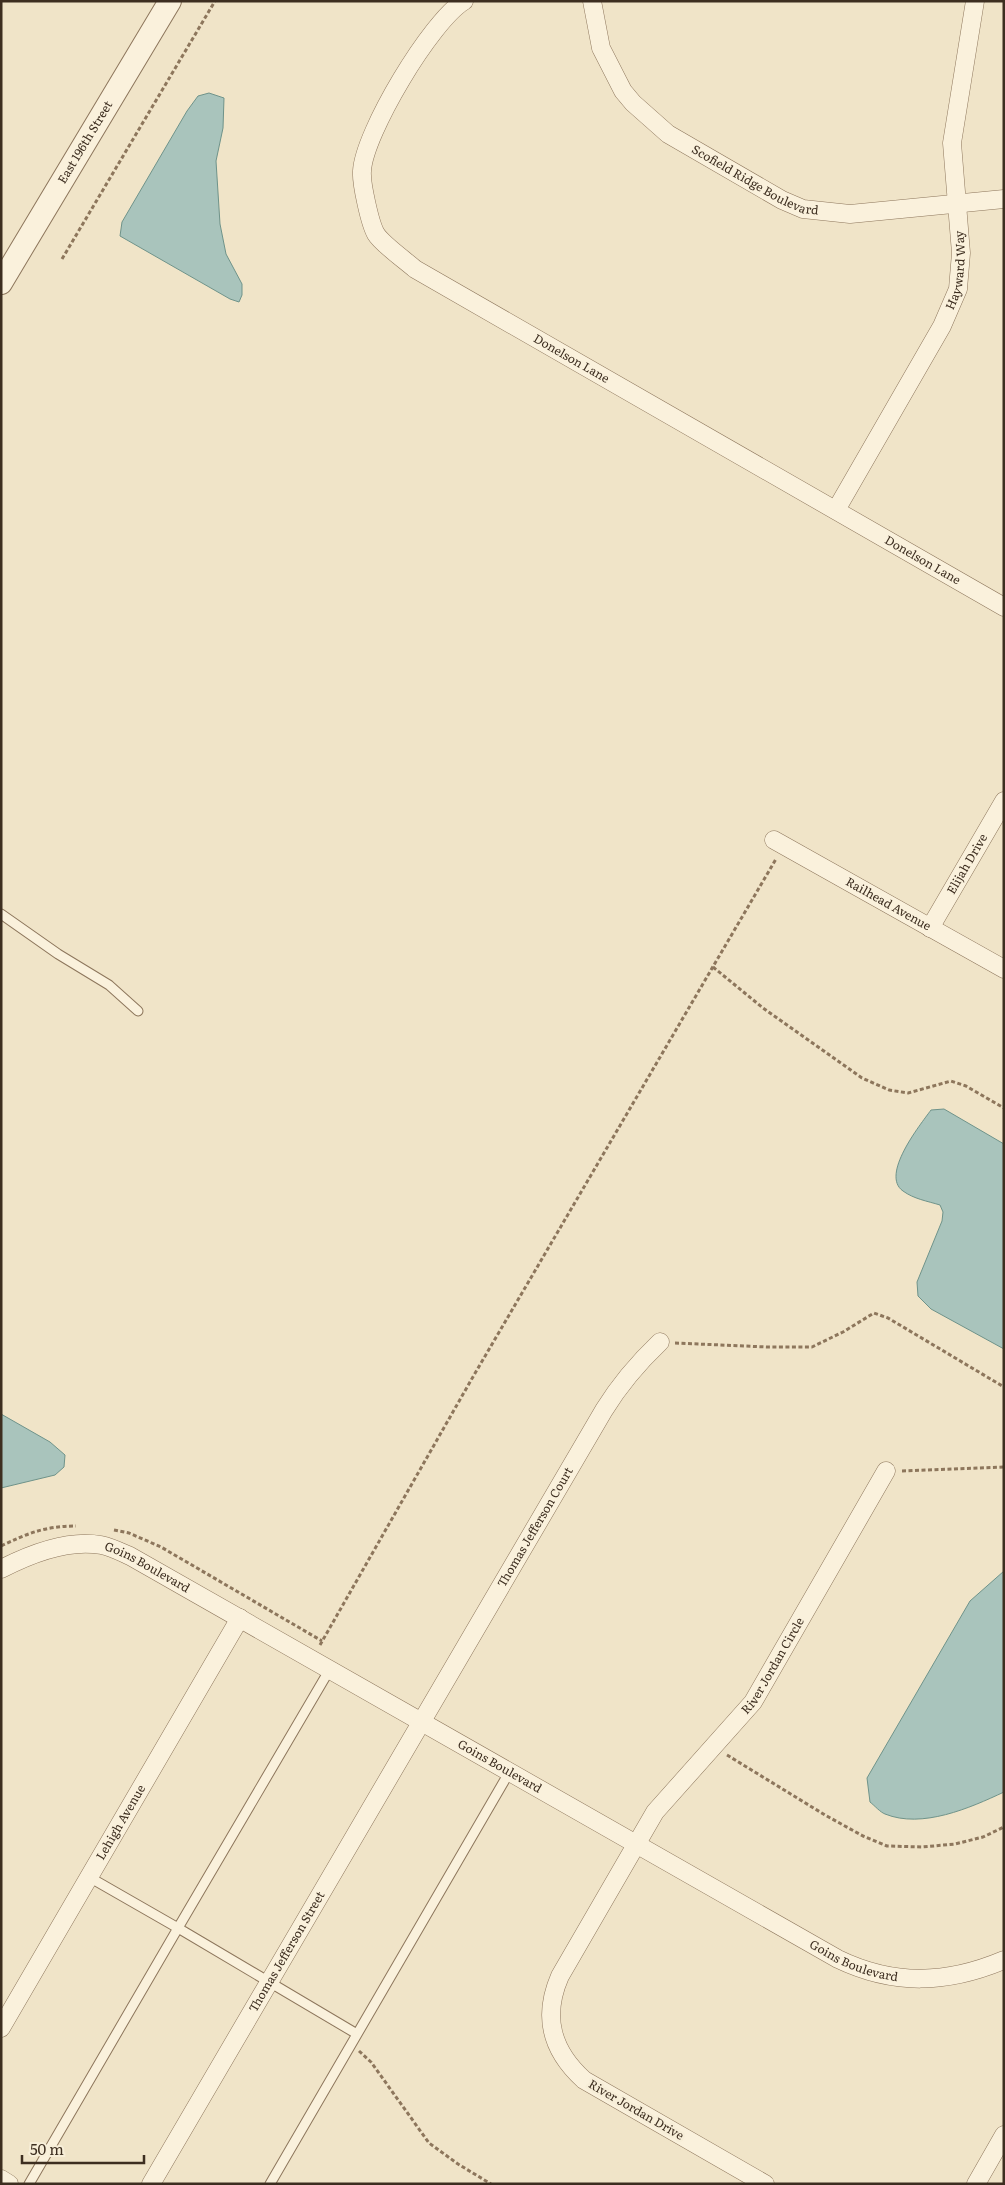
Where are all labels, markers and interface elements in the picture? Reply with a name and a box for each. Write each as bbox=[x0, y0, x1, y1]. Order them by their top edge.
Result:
street label: East 196th Street bbox=[53, 97, 116, 187]
street label: Scofield Ridge Boulevard bbox=[689, 140, 820, 219]
street label: Hayward Way bbox=[940, 230, 969, 312]
street label: Donelson Lane bbox=[530, 329, 613, 387]
street label: Donelson Lane bbox=[882, 530, 964, 588]
street label: Elijah Drive bbox=[942, 830, 991, 897]
street label: Railhead Avenue bbox=[843, 872, 935, 934]
street label: Thomas Jefferson Court bbox=[492, 1463, 577, 1590]
street label: Goins Boulevard bbox=[103, 1536, 194, 1597]
street label: River Jordan Circle bbox=[736, 1614, 808, 1718]
street label: Goins Boulevard bbox=[455, 1734, 546, 1797]
street label: Lehigh Avenue bbox=[91, 1781, 149, 1863]
street label: Thomas Jefferson Street bbox=[244, 1887, 329, 2015]
street label: Goins Boulevard bbox=[807, 1935, 900, 1985]
street label: River Jordan Drive bbox=[585, 2074, 688, 2144]
scale bar bbox=[22, 2132, 145, 2164]
text: 50 m bbox=[30, 2137, 64, 2160]

